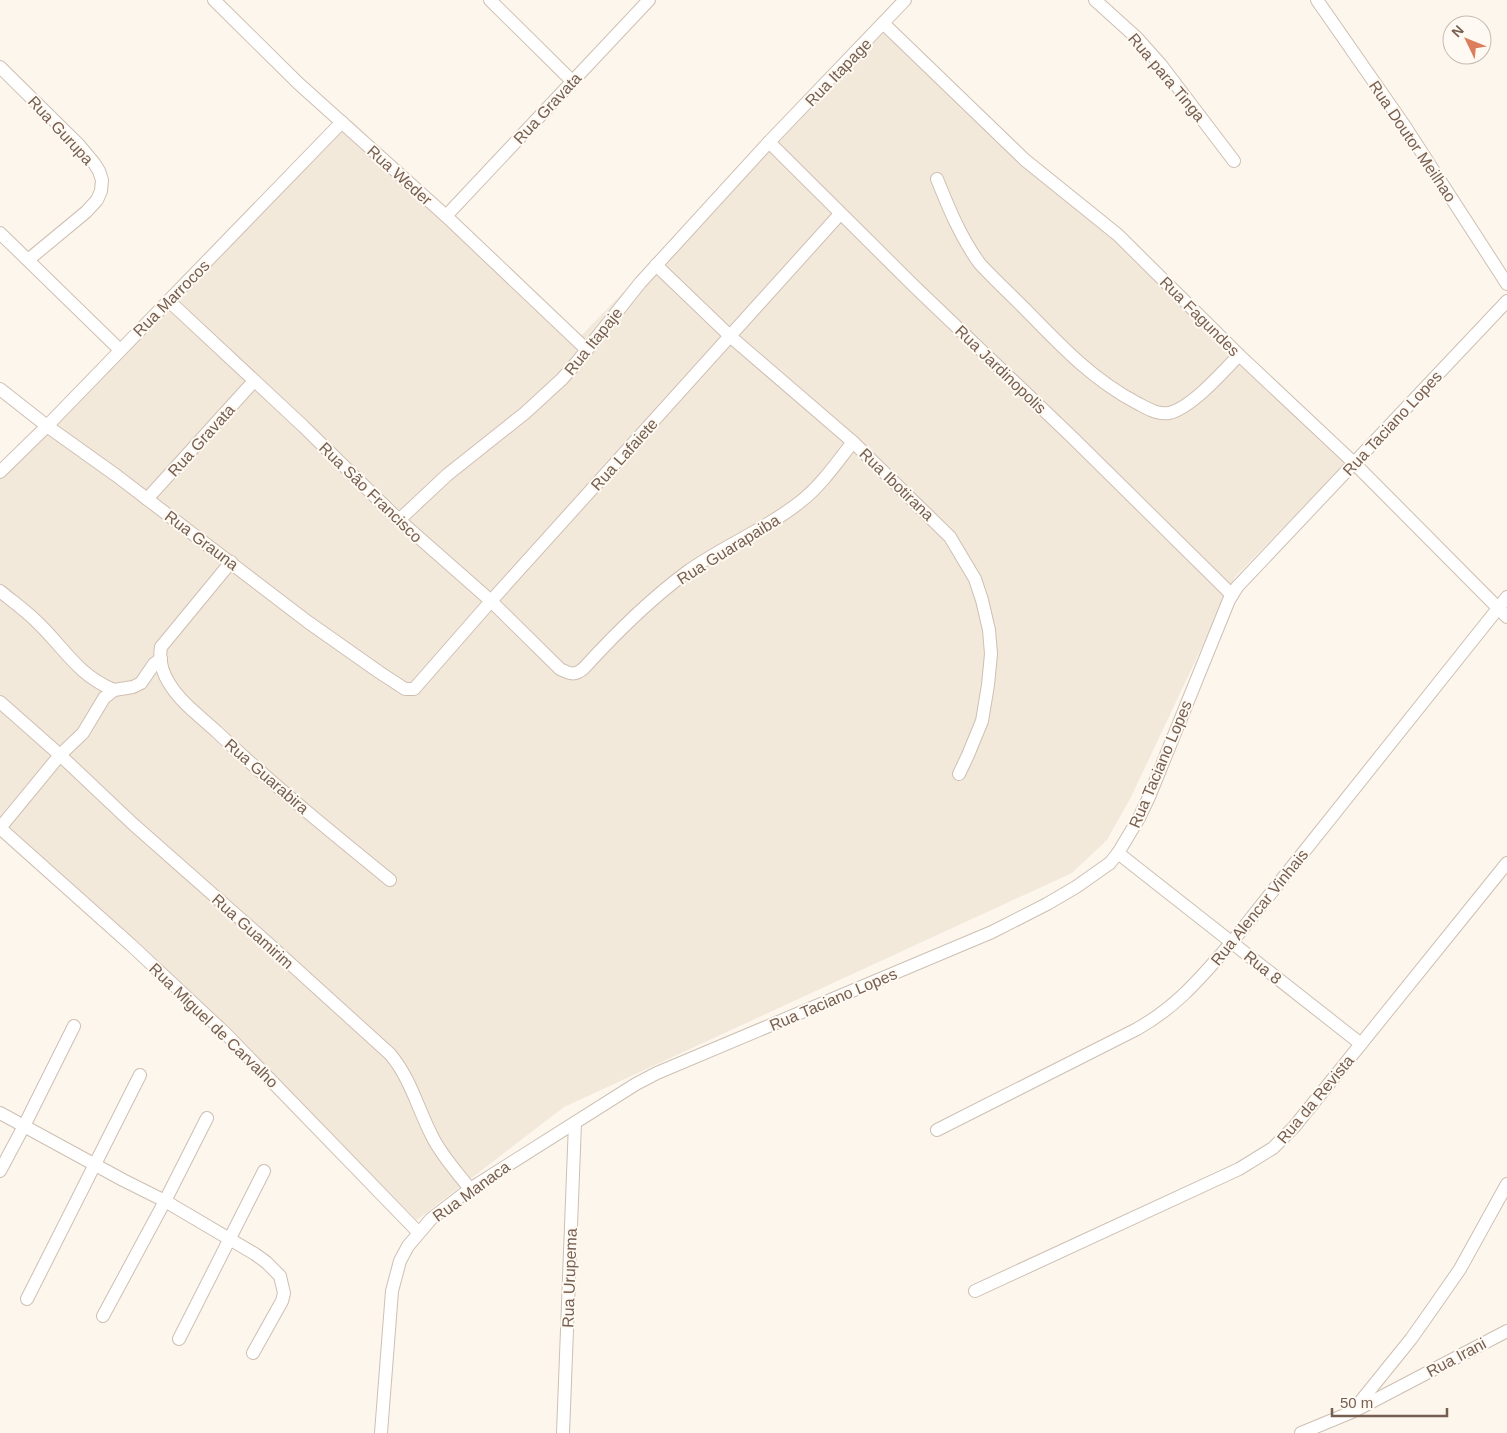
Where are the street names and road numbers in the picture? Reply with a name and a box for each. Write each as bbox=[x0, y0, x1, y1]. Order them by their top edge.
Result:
street label: Rua para Tinga bbox=[1125, 30, 1208, 125]
street label: Rua Itapage bbox=[802, 35, 875, 110]
street label: Rua Gravata bbox=[510, 69, 585, 147]
street label: Rua Doutor Meilhao bbox=[1366, 78, 1459, 205]
street label: Rua Gurupa bbox=[25, 93, 97, 168]
street label: Rua Weder bbox=[364, 142, 436, 209]
street label: Rua Marrocos bbox=[130, 257, 213, 340]
street label: Rua Fagundes bbox=[1157, 273, 1243, 359]
street label: Rua Itapaje bbox=[561, 304, 626, 378]
street label: Rua Jardinopolis bbox=[952, 322, 1049, 417]
street label: Rua Taciano Lopes bbox=[1340, 368, 1445, 479]
street label: Rua Gravata bbox=[165, 401, 238, 480]
street label: Rua Lafaiete bbox=[588, 415, 661, 494]
street label: Rua São Francisco bbox=[316, 439, 426, 546]
street label: Rua Ibotirana bbox=[856, 445, 937, 524]
street label: Rua Grauna bbox=[162, 507, 242, 573]
street label: Rua Guarapaiba bbox=[674, 511, 783, 588]
street label: Rua Taciano Lopes bbox=[1126, 698, 1195, 830]
street label: Rua Guarabira bbox=[221, 736, 312, 817]
street label: Rua Alencar Vinhais bbox=[1208, 846, 1311, 969]
street label: Rua Guamirim bbox=[209, 891, 297, 972]
street label: Rua 8 bbox=[1241, 947, 1285, 987]
street label: Rua Miguel de Carvalho bbox=[146, 960, 281, 1091]
street label: Rua Taciano Lopes bbox=[767, 965, 899, 1034]
street label: Rua da Revista bbox=[1274, 1052, 1357, 1147]
street label: Rua Manaca bbox=[430, 1158, 513, 1225]
street label: Rua Urupema bbox=[559, 1228, 580, 1328]
street label: Rua Irani bbox=[1424, 1335, 1489, 1380]

